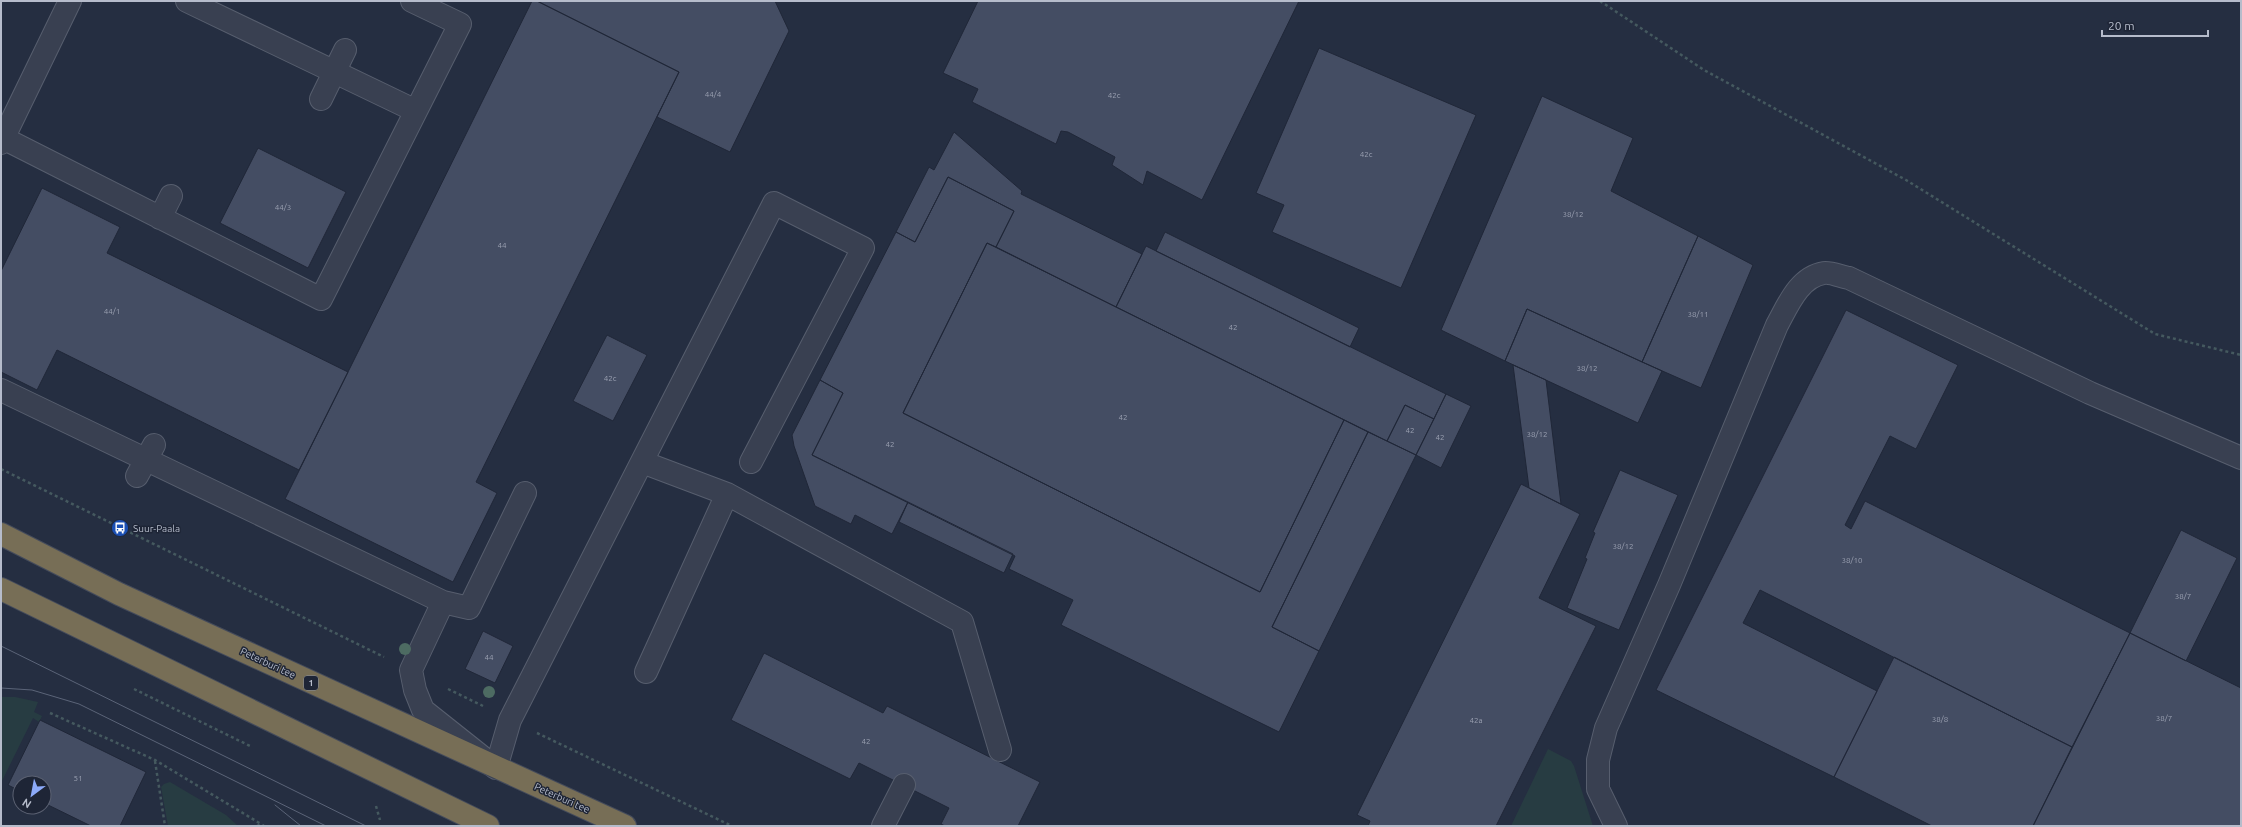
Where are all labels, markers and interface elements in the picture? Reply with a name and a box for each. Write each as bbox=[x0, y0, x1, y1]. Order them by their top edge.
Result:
scale bar bbox=[2102, 12, 2208, 38]
text: 20 m bbox=[2108, 19, 2135, 32]
house number: 44/4 bbox=[705, 90, 722, 99]
house number: 42c bbox=[1108, 91, 1121, 100]
house number: 42c bbox=[1360, 150, 1373, 159]
house number: 44/3 bbox=[275, 203, 291, 212]
house number: 38/12 bbox=[1563, 210, 1584, 219]
house number: 44 bbox=[497, 241, 507, 250]
house number: 44/1 bbox=[104, 307, 120, 316]
house number: 38/11 bbox=[1688, 310, 1709, 319]
house number: 42 bbox=[1228, 323, 1238, 332]
house number: 38/12 bbox=[1577, 364, 1598, 373]
house number: 42c bbox=[604, 374, 617, 383]
house number: 42 bbox=[1118, 413, 1128, 422]
house number: 42 bbox=[1405, 426, 1415, 435]
house number: 38/12 bbox=[1527, 430, 1548, 439]
house number: 42 bbox=[1435, 433, 1445, 442]
house number: 42 bbox=[885, 440, 895, 449]
bus stop icon: Suur-Paala bbox=[110, 518, 130, 538]
place label: Suur-Paala bbox=[133, 523, 180, 534]
house number: 38/12 bbox=[1613, 542, 1634, 551]
house number: 38/10 bbox=[1842, 556, 1863, 565]
house number: 38/7 bbox=[2175, 592, 2191, 601]
street label: Peterburi tee bbox=[239, 645, 297, 681]
house number: 44 bbox=[484, 653, 494, 662]
road number: 1 bbox=[304, 676, 318, 690]
house number: 38/7 bbox=[2156, 714, 2172, 723]
house number: 38/8 bbox=[1932, 715, 1949, 724]
house number: 42a bbox=[1469, 716, 1483, 725]
house number: 42 bbox=[861, 737, 871, 746]
house number: 51 bbox=[73, 774, 83, 783]
north arrow bbox=[12, 775, 52, 815]
street label: Peterburi tee bbox=[533, 781, 591, 815]
text: N bbox=[20, 796, 33, 811]

